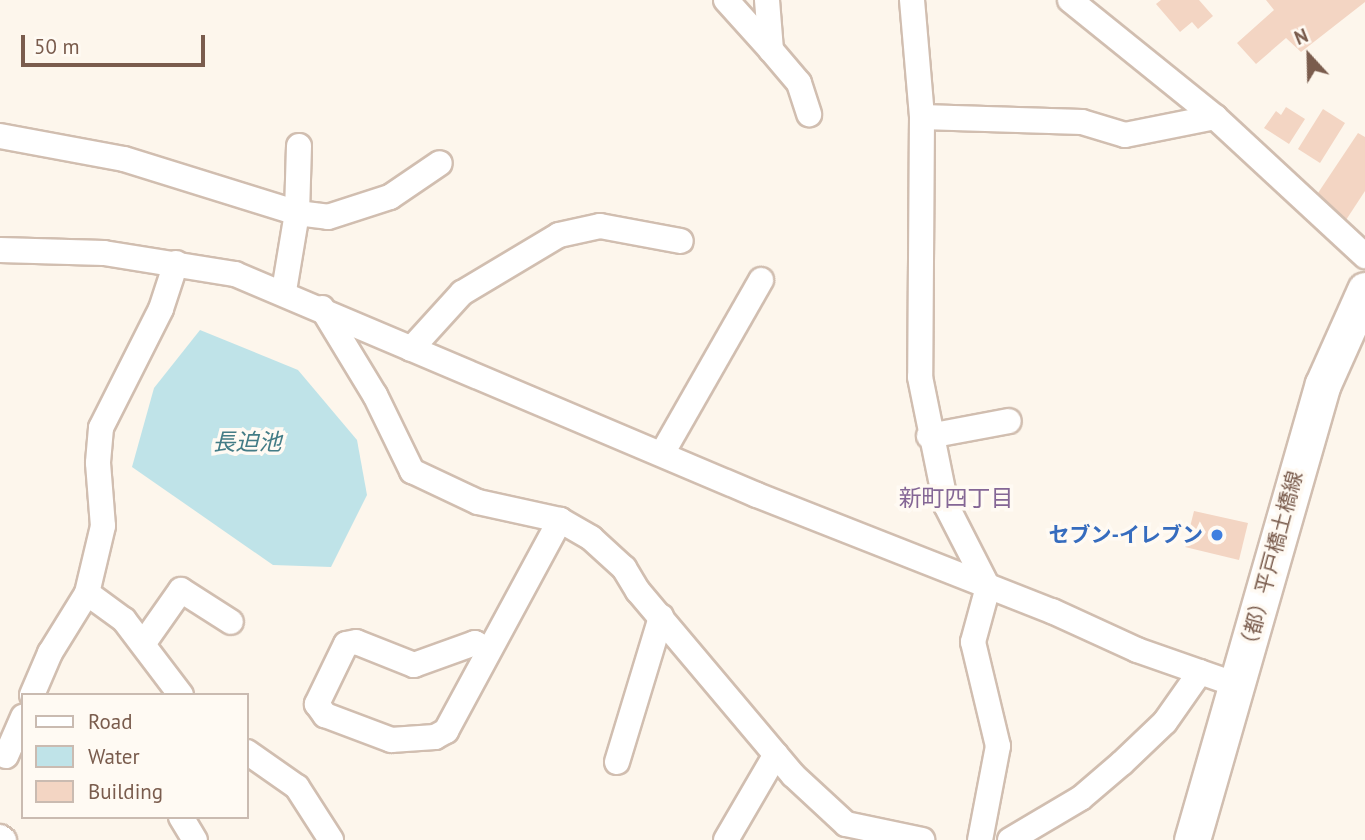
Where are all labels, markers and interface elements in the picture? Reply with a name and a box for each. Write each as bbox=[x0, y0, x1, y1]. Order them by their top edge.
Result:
scale bar bbox=[24, 21, 208, 65]
north arrow bbox=[1274, 21, 1344, 91]
text: N bbox=[1291, 23, 1311, 50]
text: 50 m bbox=[34, 33, 80, 60]
water label: 長迫池 bbox=[213, 428, 281, 456]
street label: （都）平戸橋土橋線 bbox=[1234, 468, 1308, 658]
district label: 新町四丁目 bbox=[899, 484, 1013, 512]
place label: セブン-イレブン bbox=[1048, 522, 1203, 548]
marker: セブン-イレブン bbox=[1209, 527, 1225, 543]
legend bbox=[21, 693, 248, 819]
text: Road bbox=[88, 708, 132, 735]
text: Water bbox=[88, 743, 140, 770]
text: Building bbox=[88, 778, 163, 805]

